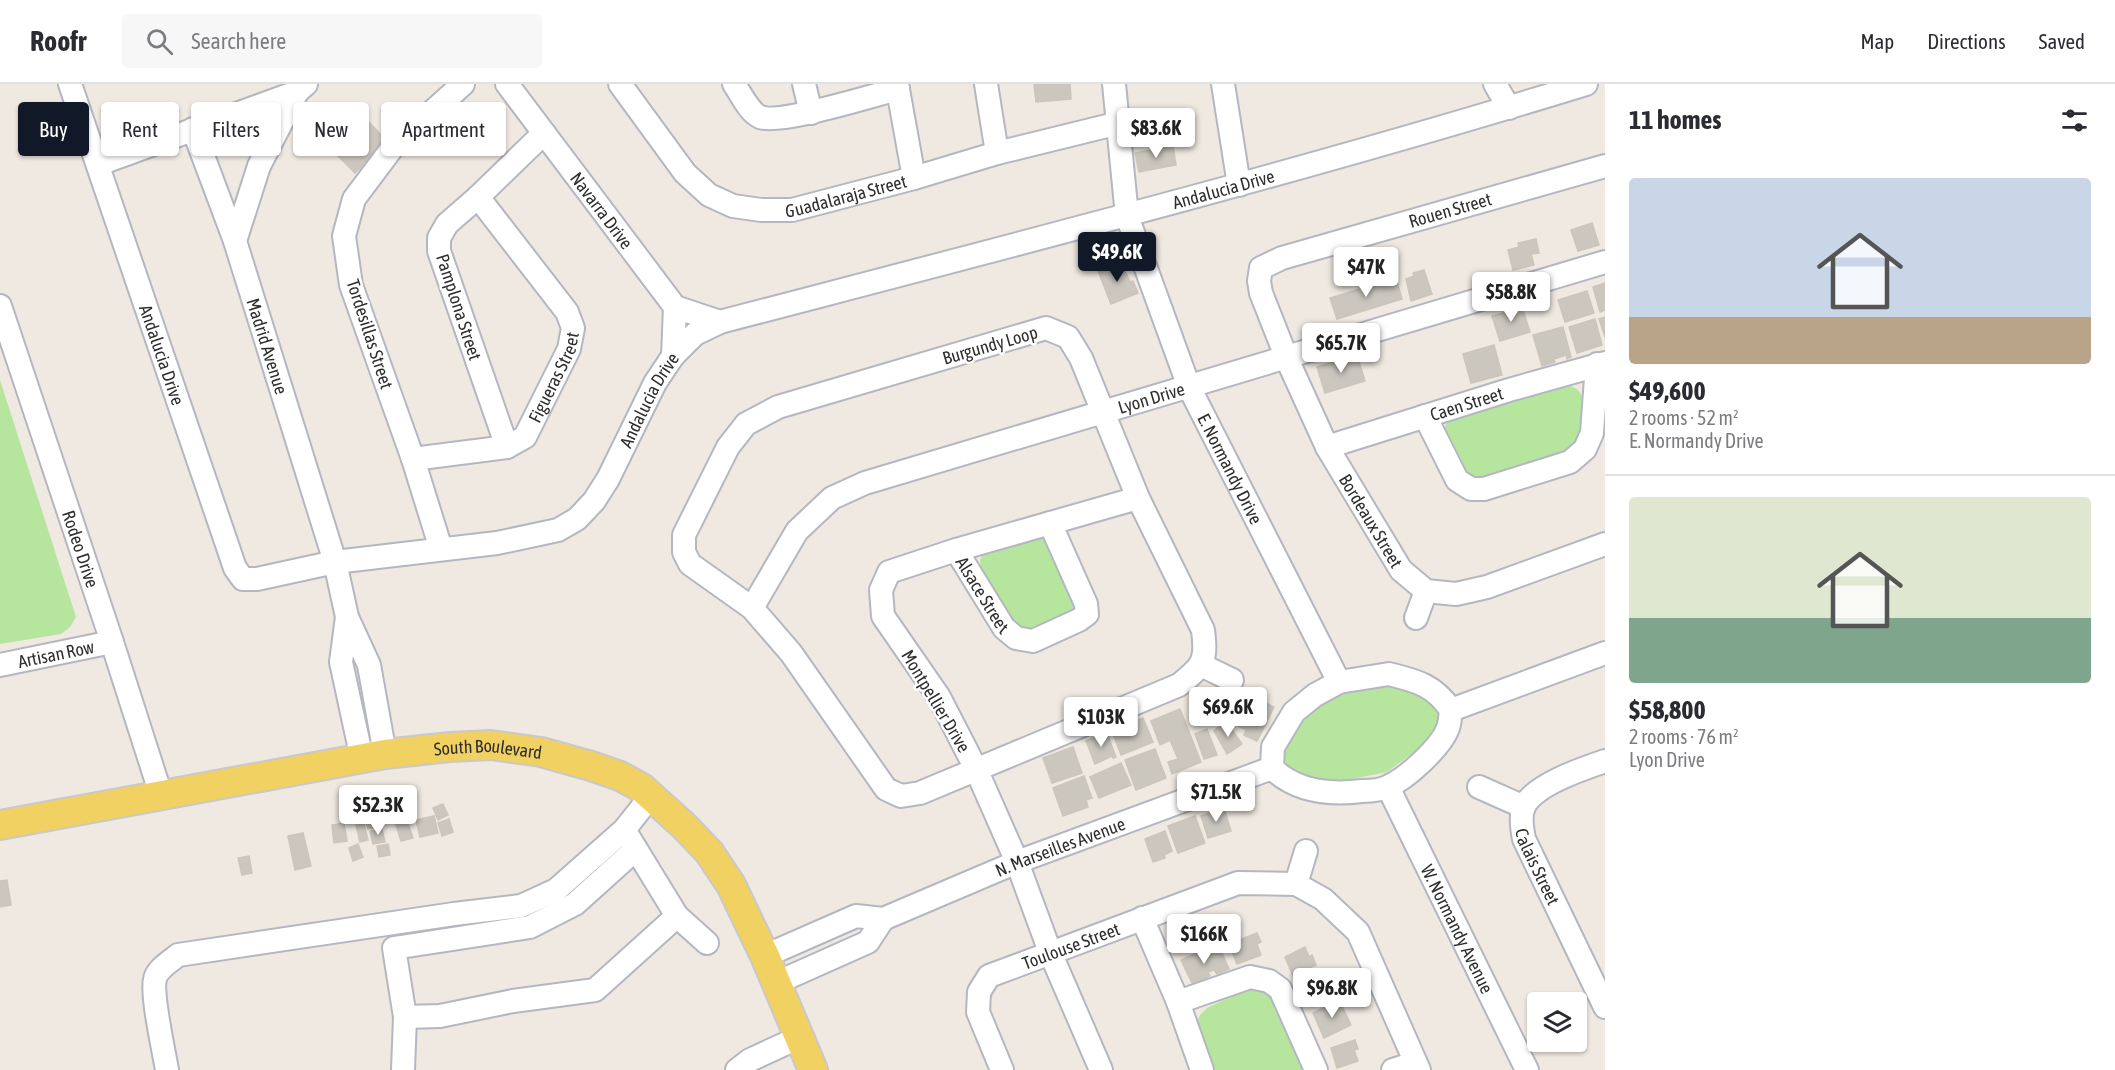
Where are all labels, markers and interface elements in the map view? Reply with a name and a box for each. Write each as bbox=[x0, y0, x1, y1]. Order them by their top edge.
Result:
search box bbox=[122, 14, 542, 68]
text: Roofr bbox=[30, 25, 86, 57]
icon: search bbox=[143, 25, 176, 58]
text: Search here bbox=[191, 28, 286, 54]
text: Map bbox=[1860, 29, 1894, 53]
text: Directions bbox=[1927, 29, 2006, 53]
text: Saved bbox=[2039, 29, 2085, 53]
chip: Buy bbox=[18, 102, 89, 156]
chip: Rent bbox=[101, 102, 179, 156]
chip: Filters bbox=[191, 102, 281, 156]
chip: New bbox=[293, 102, 369, 156]
chip: Apartment bbox=[381, 102, 506, 156]
icon: filters bbox=[2058, 104, 2091, 137]
text: 11 homes bbox=[1629, 105, 1722, 135]
pin: $83.6K bbox=[1107, 108, 1205, 159]
text: $83.6K bbox=[1131, 116, 1181, 139]
street label: Andalucia Drive bbox=[1170, 165, 1277, 213]
street label: Navarra Drive bbox=[566, 168, 638, 253]
street label: Guadalaraja Street bbox=[785, 170, 909, 221]
street label: Rouen Street bbox=[1406, 188, 1494, 232]
icon: home bbox=[1806, 217, 1914, 325]
pin: $49.6K bbox=[1068, 232, 1166, 283]
text: $49.6K bbox=[1092, 240, 1142, 263]
pin: $47K bbox=[1330, 247, 1402, 298]
street label: Pamplona Street bbox=[432, 251, 486, 363]
text: $47K bbox=[1348, 255, 1385, 278]
pin: $58.8K bbox=[1462, 272, 1560, 323]
street label: Tordesillas Street bbox=[342, 277, 398, 391]
text: $58.8K bbox=[1486, 280, 1536, 303]
street label: Madrid Avenue bbox=[243, 295, 293, 397]
street label: Andalucia Drive bbox=[135, 302, 189, 408]
street label: Burgundy Loop bbox=[940, 321, 1040, 369]
pin: $65.7K bbox=[1292, 323, 1390, 374]
street label: Figueras Street bbox=[524, 330, 583, 426]
text: $65.7K bbox=[1316, 331, 1366, 354]
street label: Andalucia Drive bbox=[615, 349, 683, 451]
text: $49,600 bbox=[1629, 376, 1706, 406]
street label: Lyon Drive bbox=[1115, 378, 1187, 417]
street label: Caen Street bbox=[1427, 382, 1505, 425]
text: 2 rooms · 52 m² bbox=[1629, 406, 1739, 429]
street label: E. Normandy Drive bbox=[1194, 410, 1267, 527]
text: E. Normandy Drive bbox=[1629, 429, 1764, 452]
street label: Bordeaux Street bbox=[1335, 470, 1407, 571]
street label: Rodeo Drive bbox=[58, 508, 104, 590]
icon: home bbox=[1806, 536, 1914, 644]
street label: Alsace Street bbox=[952, 553, 1013, 638]
street label: Artisan Row bbox=[16, 635, 96, 672]
street label: Montpellier Drive bbox=[897, 646, 975, 756]
pin: $69.6K bbox=[1179, 687, 1277, 738]
text: $69.6K bbox=[1203, 695, 1253, 718]
text: $58,800 bbox=[1629, 695, 1706, 725]
pin: $103K bbox=[1059, 697, 1143, 748]
text: $103K bbox=[1078, 705, 1124, 728]
text: 2 rooms · 76 m² bbox=[1629, 725, 1739, 748]
street label: South Boulevard bbox=[433, 734, 544, 763]
text: Lyon Drive bbox=[1629, 748, 1705, 771]
pin: $71.5K bbox=[1167, 772, 1265, 823]
text: $71.5K bbox=[1191, 780, 1241, 803]
pin: $52.3K bbox=[329, 785, 427, 836]
text: $52.3K bbox=[353, 793, 403, 816]
street label: N. Marseilles Avenue bbox=[992, 813, 1128, 881]
street label: Calais Street bbox=[1512, 827, 1564, 908]
street label: W. Normandy Avenue bbox=[1417, 861, 1498, 997]
pin: $166K bbox=[1162, 914, 1246, 965]
street label: Toulouse Street bbox=[1019, 918, 1122, 973]
text: $166K bbox=[1181, 922, 1227, 945]
pin: $96.8K bbox=[1283, 968, 1381, 1019]
text: $96.8K bbox=[1307, 976, 1357, 999]
map controls bbox=[1527, 992, 1587, 1052]
button: layers bbox=[1527, 992, 1587, 1052]

